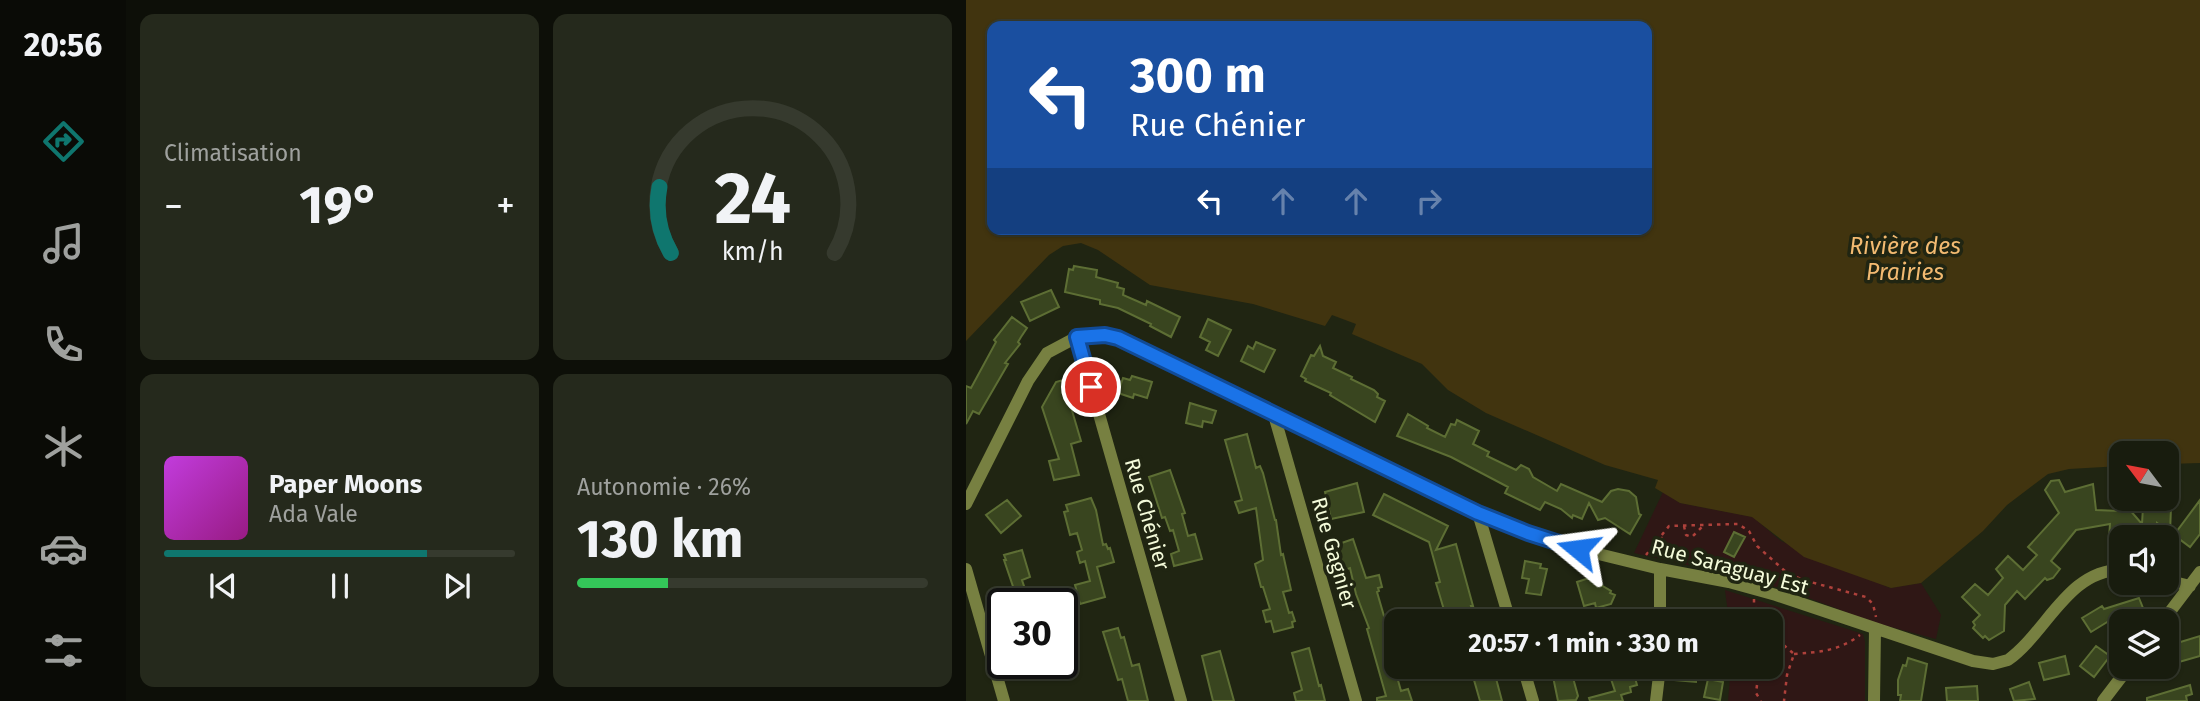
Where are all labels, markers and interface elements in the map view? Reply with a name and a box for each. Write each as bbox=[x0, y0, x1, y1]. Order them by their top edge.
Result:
text: 20:56 bbox=[24, 26, 102, 64]
text: 300 m bbox=[1130, 46, 1266, 105]
icon: left bbox=[1015, 49, 1106, 140]
text: Rue Chénier bbox=[1130, 106, 1305, 144]
icon: directions bbox=[39, 117, 88, 166]
text: Climatisation bbox=[164, 139, 302, 167]
text: 24 bbox=[714, 155, 791, 242]
text: 19° bbox=[299, 174, 380, 237]
icon: left bbox=[1191, 182, 1229, 220]
icon: ahead bbox=[1264, 182, 1302, 220]
icon: ahead bbox=[1337, 182, 1375, 220]
icon: right bbox=[1410, 182, 1448, 220]
text: − bbox=[164, 183, 183, 229]
text: + bbox=[496, 183, 515, 229]
icon: music bbox=[39, 219, 88, 268]
water label: Rivière des Prairies bbox=[1849, 232, 1961, 286]
text: km/h bbox=[722, 237, 783, 267]
icon: phone bbox=[39, 320, 88, 369]
pin bbox=[1061, 357, 1121, 417]
icon: arrive bbox=[1072, 368, 1110, 406]
icon: climate bbox=[39, 422, 88, 471]
north arrow bbox=[2109, 441, 2179, 511]
map controls bbox=[2109, 441, 2179, 679]
street label: Rue Chénier bbox=[1119, 455, 1175, 573]
text: Paper Moons bbox=[269, 469, 422, 500]
text: Autonomie · 26% bbox=[577, 473, 751, 501]
street label: Rue Gagnier bbox=[1306, 494, 1362, 612]
text: Ada Vale bbox=[269, 500, 358, 528]
text: 130 km bbox=[577, 508, 744, 571]
position arrow bbox=[1541, 512, 1615, 586]
icon: car bbox=[39, 524, 88, 573]
button: sound bbox=[2109, 525, 2179, 595]
street label: Rue Saraguay Est bbox=[1648, 533, 1812, 601]
icon: previous bbox=[204, 567, 242, 605]
icon: pause bbox=[321, 567, 359, 605]
icon: next bbox=[438, 567, 476, 605]
speed limit sign: 30 bbox=[987, 588, 1078, 679]
button: layers bbox=[2109, 609, 2179, 679]
icon: filters bbox=[39, 626, 88, 675]
text: 20:57 · 1 min · 330 m bbox=[1468, 628, 1699, 659]

